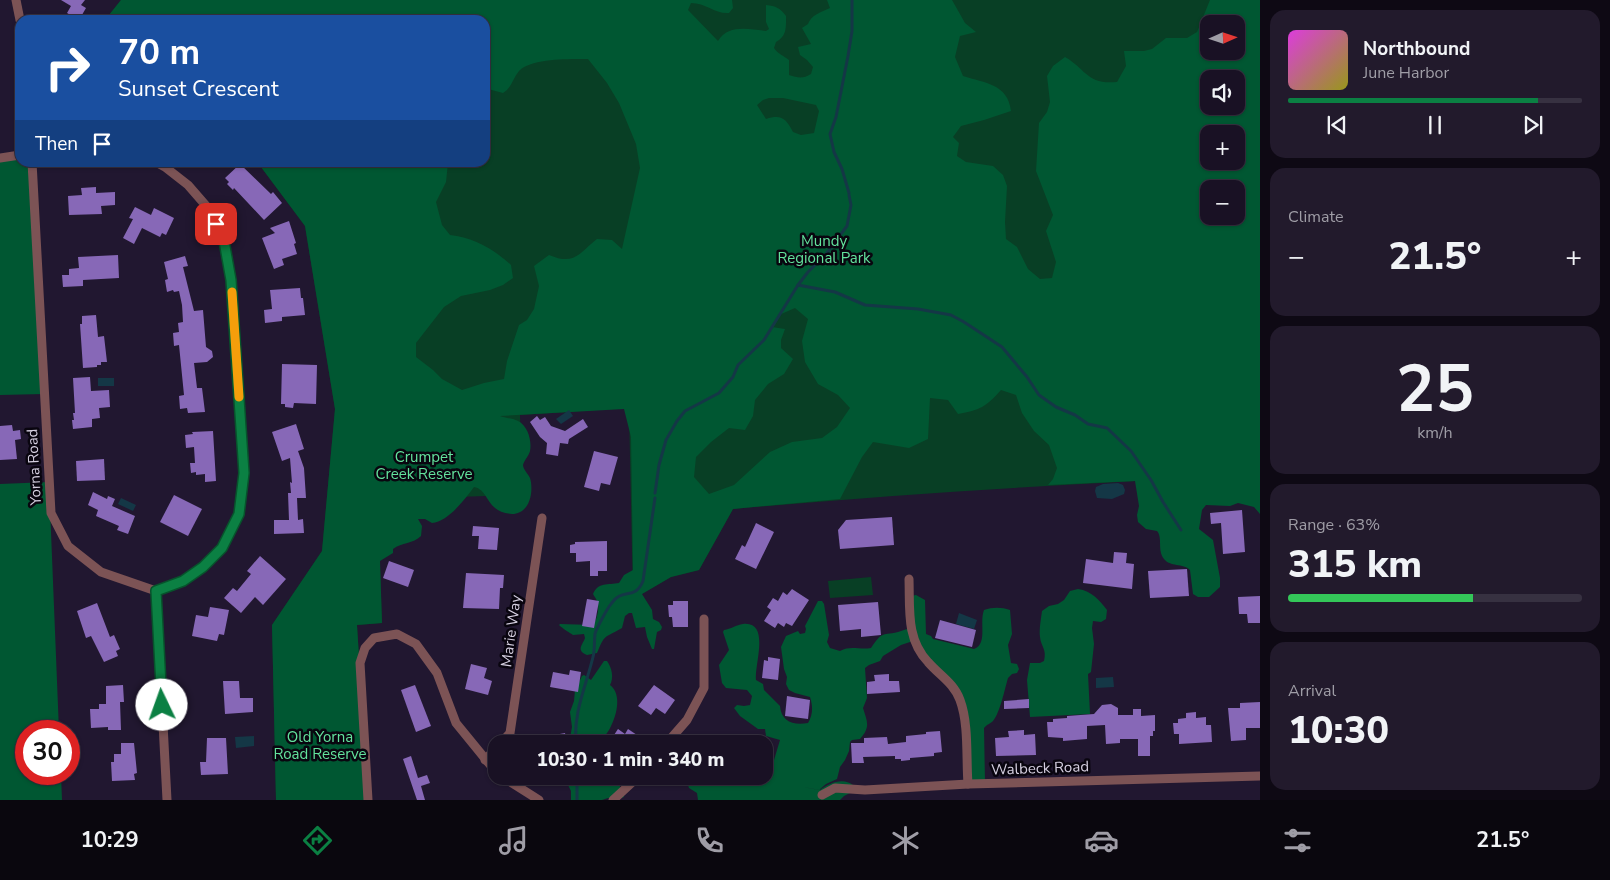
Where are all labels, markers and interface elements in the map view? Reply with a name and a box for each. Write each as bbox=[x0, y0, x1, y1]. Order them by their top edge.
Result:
north arrow bbox=[1200, 15, 1245, 60]
map controls bbox=[1200, 15, 1245, 225]
text: 70 m bbox=[118, 29, 200, 76]
icon: right bbox=[35, 35, 100, 100]
text: Northbound bbox=[1363, 36, 1470, 62]
text: June Harbor bbox=[1363, 62, 1449, 84]
button: sound bbox=[1200, 70, 1245, 115]
text: Sunset Crescent bbox=[118, 74, 279, 104]
icon: previous bbox=[1323, 111, 1351, 139]
icon: pause bbox=[1421, 111, 1449, 139]
icon: next bbox=[1519, 111, 1547, 139]
button: + bbox=[1200, 125, 1245, 170]
icon: arrive bbox=[88, 130, 116, 158]
text: Then bbox=[35, 131, 78, 157]
button: − bbox=[1200, 180, 1245, 225]
pin bbox=[195, 203, 237, 245]
text: Climate bbox=[1288, 206, 1343, 228]
icon: arrive bbox=[202, 210, 230, 238]
park label: Mundy Regional Park bbox=[777, 231, 871, 268]
text: 21.5° bbox=[1389, 231, 1481, 282]
text: − bbox=[1288, 238, 1305, 276]
text: + bbox=[1565, 238, 1582, 276]
text: 25 bbox=[1396, 345, 1474, 434]
text: km/h bbox=[1417, 422, 1453, 444]
street label: Yorna Road bbox=[22, 428, 46, 507]
park label: Crumpet Creek Reserve bbox=[375, 447, 473, 484]
text: Range · 63% bbox=[1288, 514, 1380, 536]
text: 315 km bbox=[1288, 539, 1422, 590]
street label: Marie Way bbox=[496, 593, 526, 668]
position arrow bbox=[135, 678, 187, 730]
text: Arrival bbox=[1288, 680, 1336, 702]
text: 10:30 bbox=[1288, 705, 1389, 756]
speed limit sign: 30 bbox=[15, 720, 80, 785]
park label: Old Yorna Road Reserve bbox=[273, 727, 367, 764]
text: 10:30 · 1 min · 340 m bbox=[537, 747, 724, 773]
street label: Walbeck Road bbox=[991, 756, 1089, 780]
icon: directions bbox=[300, 823, 335, 858]
icon: music bbox=[496, 823, 531, 858]
icon: phone bbox=[692, 823, 727, 858]
icon: climate bbox=[888, 823, 923, 858]
icon: car bbox=[1084, 823, 1119, 858]
icon: filters bbox=[1280, 823, 1315, 858]
text: 10:29 bbox=[81, 825, 139, 855]
text: 21.5° bbox=[1476, 825, 1529, 855]

